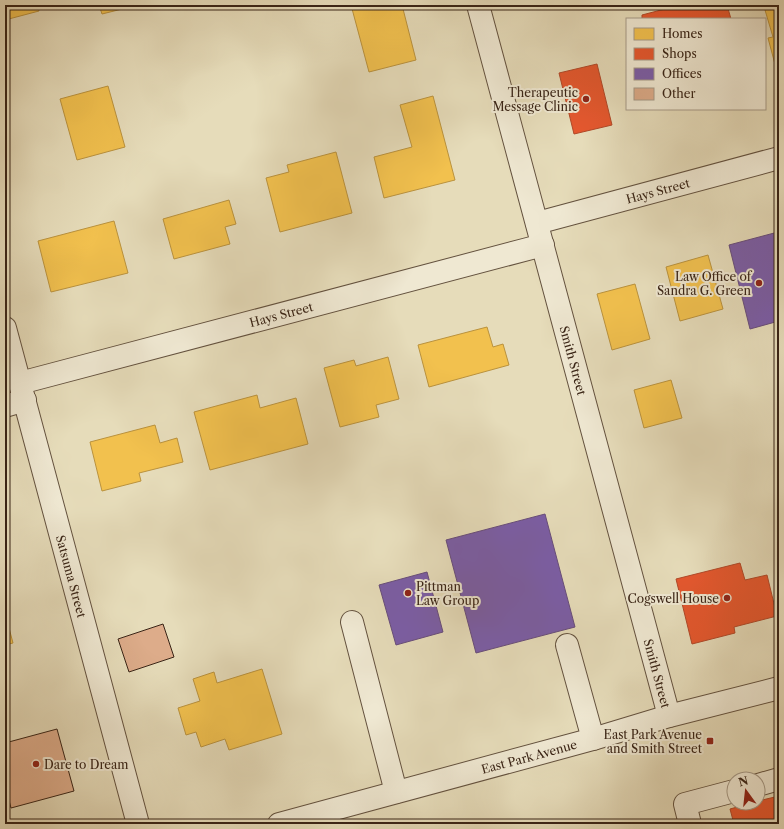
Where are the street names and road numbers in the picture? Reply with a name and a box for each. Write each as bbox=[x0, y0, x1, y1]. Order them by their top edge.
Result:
street label: Hays Street bbox=[624, 175, 692, 206]
street label: Hays Street bbox=[248, 298, 315, 330]
street label: Smith Street bbox=[557, 324, 590, 397]
street label: Satsuma Street bbox=[53, 533, 90, 620]
street label: Smith Street bbox=[641, 637, 674, 710]
street label: East Park Avenue bbox=[479, 736, 579, 776]

